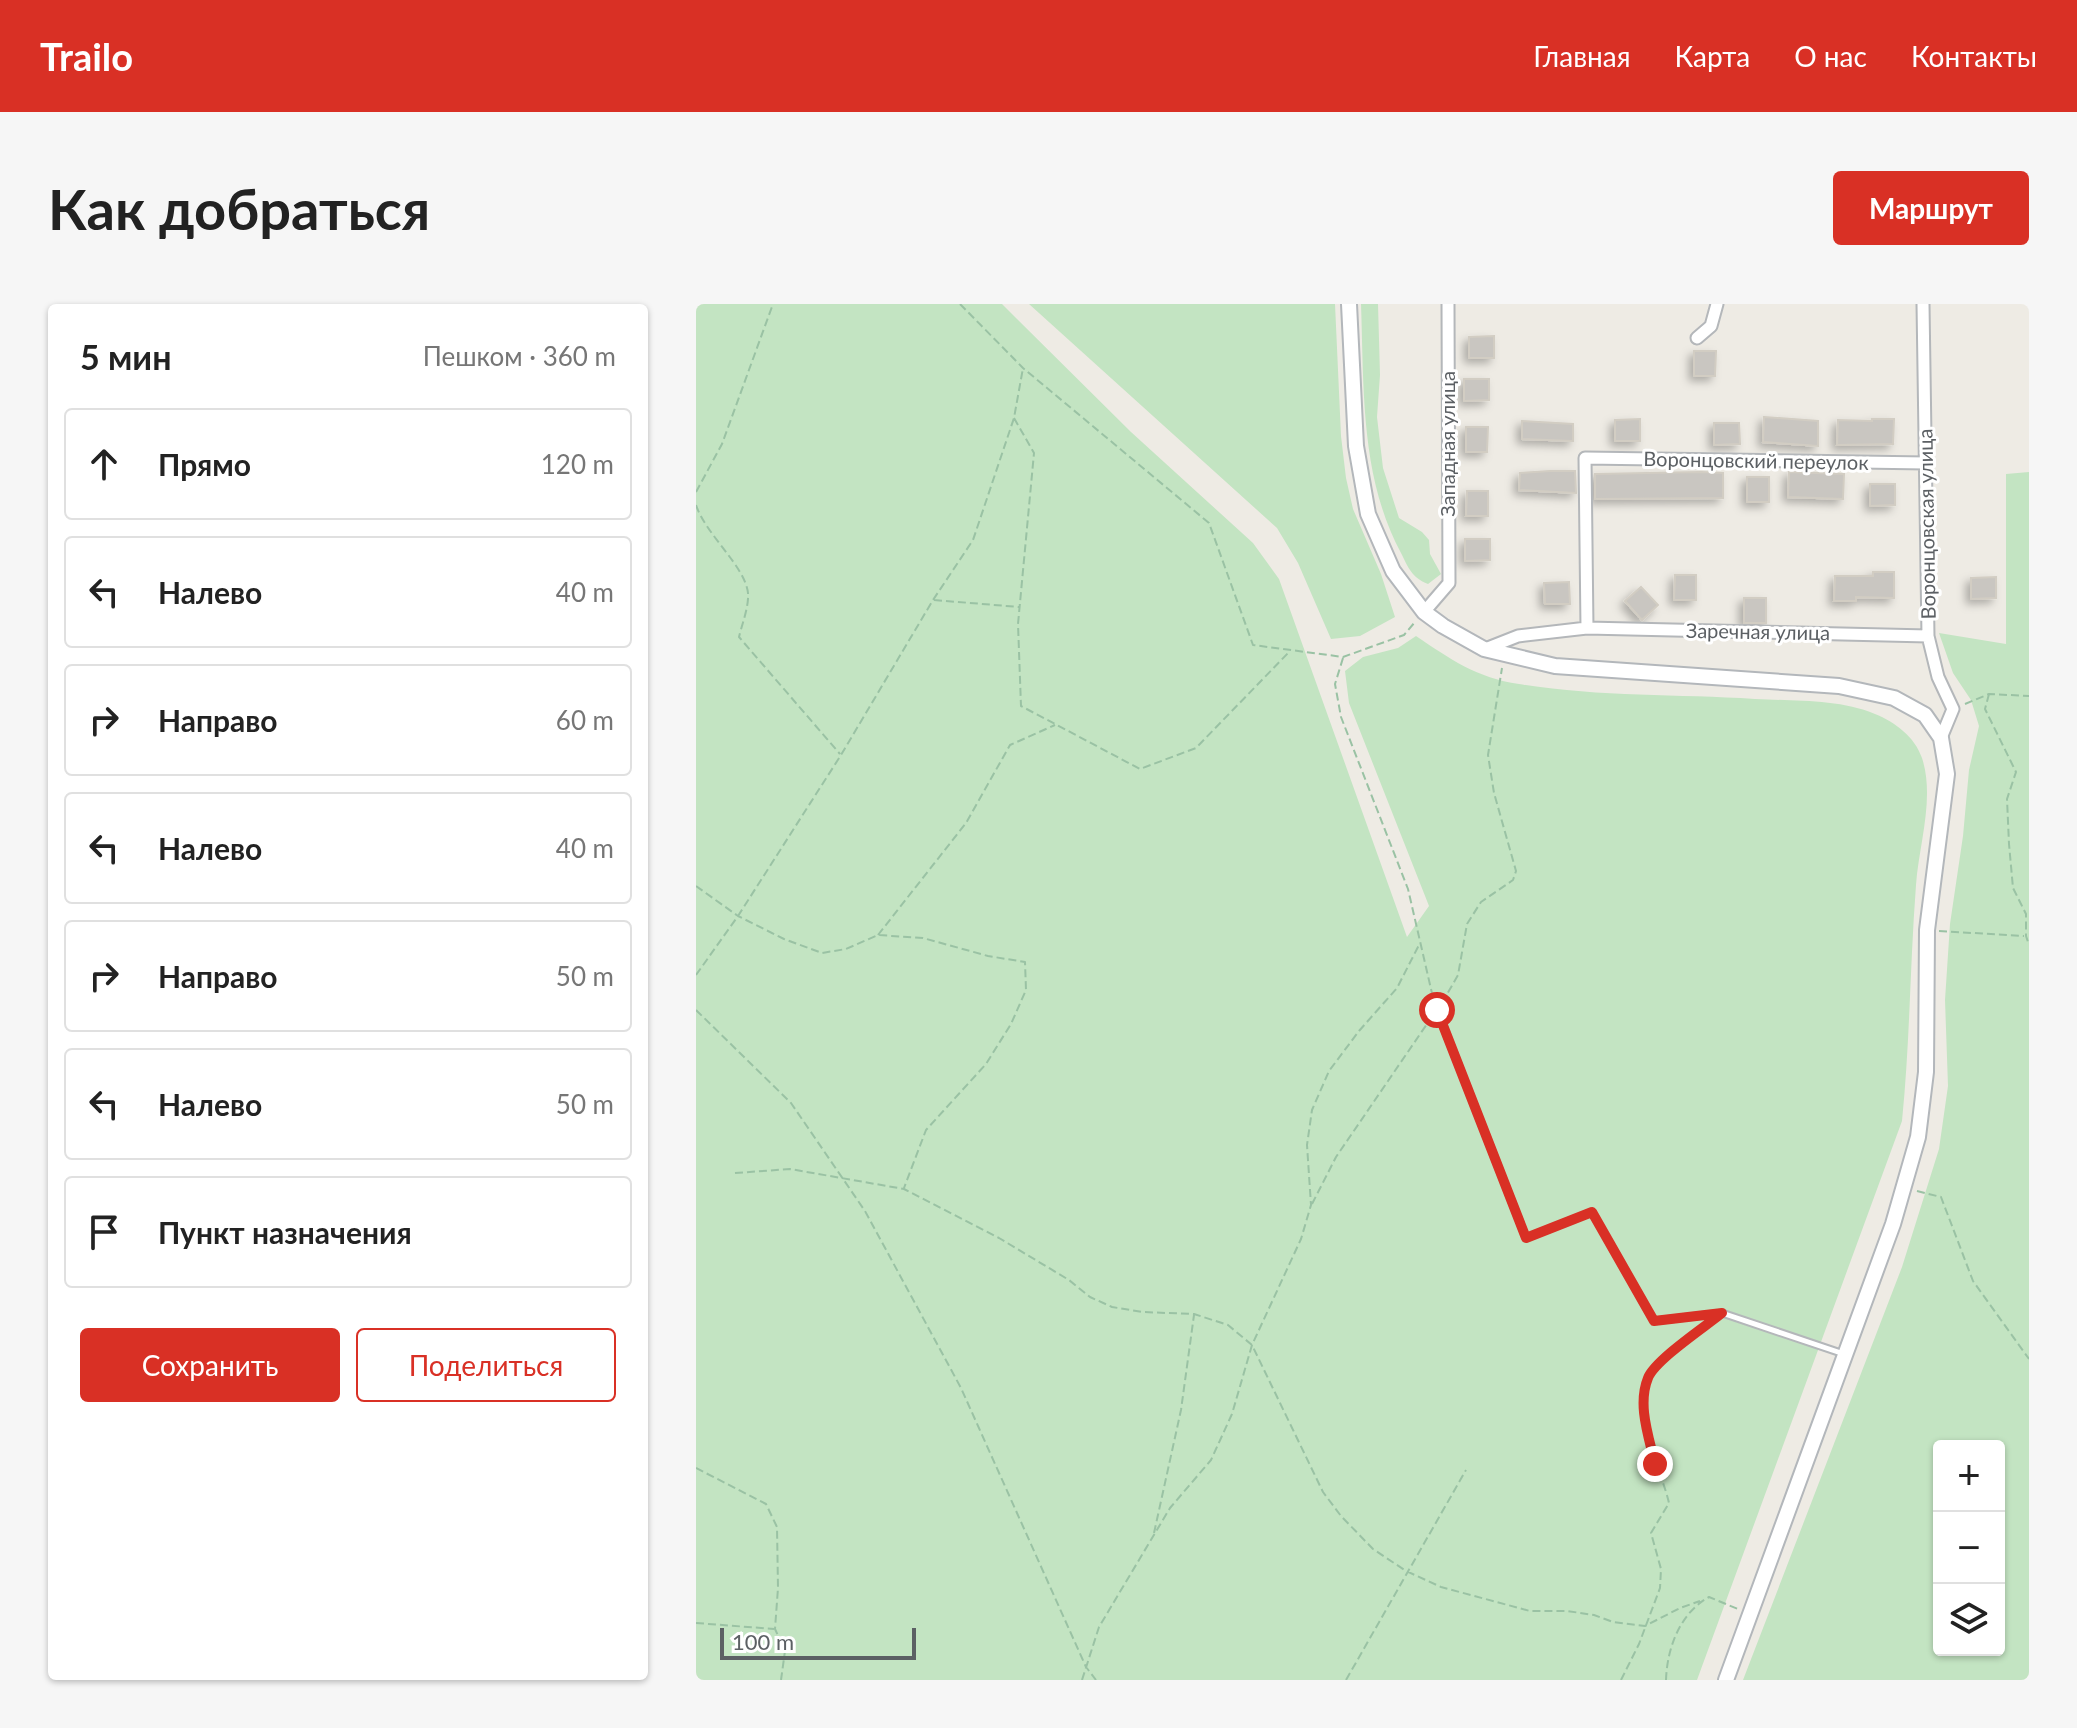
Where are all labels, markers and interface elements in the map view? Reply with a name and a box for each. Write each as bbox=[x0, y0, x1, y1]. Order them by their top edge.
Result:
text: Trailo bbox=[40, 33, 133, 79]
text: Главная bbox=[1533, 39, 1631, 73]
text: Карта bbox=[1675, 39, 1750, 73]
text: О нас bbox=[1794, 39, 1867, 73]
text: Контакты bbox=[1911, 39, 2037, 73]
button: Маршрут bbox=[1833, 171, 2029, 245]
text: Как добраться bbox=[48, 175, 430, 242]
text: 5 мин bbox=[80, 336, 172, 377]
text: Пешком · 360 m bbox=[423, 340, 616, 372]
street label: Западная улица bbox=[1435, 371, 1459, 517]
street label: Воронцовская улица bbox=[1912, 429, 1940, 619]
icon: ahead bbox=[82, 442, 126, 486]
text: Прямо bbox=[158, 446, 251, 482]
street label: Воронцовский переулок bbox=[1643, 446, 1869, 474]
text: 120 m bbox=[541, 448, 614, 480]
icon: left bbox=[82, 570, 126, 614]
text: Налево bbox=[158, 574, 262, 610]
text: 40 m bbox=[556, 576, 614, 608]
street label: Заречная улица bbox=[1686, 618, 1830, 644]
icon: right bbox=[82, 698, 126, 742]
text: Направо bbox=[158, 702, 278, 738]
text: 60 m bbox=[556, 704, 614, 736]
icon: left bbox=[82, 826, 126, 870]
text: Налево bbox=[158, 830, 262, 866]
text: 40 m bbox=[556, 832, 614, 864]
icon: right bbox=[82, 954, 126, 998]
text: Направо bbox=[158, 958, 278, 994]
text: 50 m bbox=[556, 960, 614, 992]
route start bbox=[1419, 992, 1455, 1028]
icon: left bbox=[82, 1082, 126, 1126]
text: Налево bbox=[158, 1086, 262, 1122]
text: 50 m bbox=[556, 1088, 614, 1120]
icon: arrive bbox=[82, 1210, 126, 1254]
text: Пункт назначения bbox=[158, 1214, 412, 1250]
button: Сохранить bbox=[80, 1328, 340, 1402]
button: Поделиться bbox=[356, 1328, 616, 1402]
map controls bbox=[1933, 1440, 2005, 1656]
button: + bbox=[1933, 1440, 2005, 1512]
route end bbox=[1637, 1446, 1673, 1482]
button: − bbox=[1933, 1512, 2005, 1584]
button: layers bbox=[1933, 1584, 2005, 1656]
scale bar bbox=[720, 1624, 916, 1660]
text: 100 m bbox=[732, 1628, 794, 1655]

